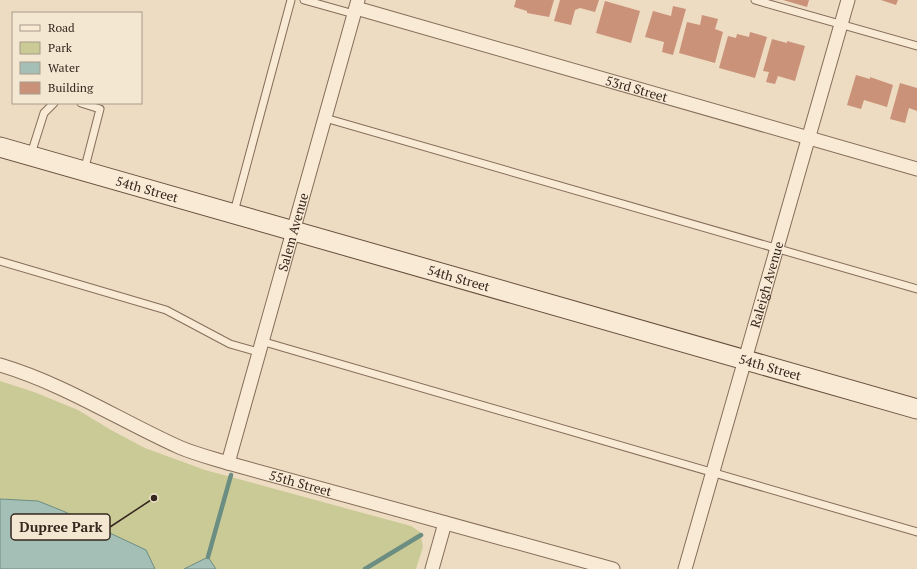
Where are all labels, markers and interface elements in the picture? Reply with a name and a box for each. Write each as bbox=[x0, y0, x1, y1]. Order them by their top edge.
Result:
legend bbox=[12, 12, 142, 104]
text: Road bbox=[48, 20, 75, 35]
text: Park bbox=[48, 40, 73, 55]
text: Water bbox=[48, 60, 80, 75]
street label: 53rd Street bbox=[603, 71, 670, 106]
text: Building bbox=[48, 80, 94, 95]
street label: 54th Street bbox=[114, 172, 181, 207]
street label: Salem Avenue bbox=[273, 191, 312, 273]
street label: Raleigh Avenue bbox=[746, 239, 787, 330]
street label: 54th Street bbox=[425, 261, 492, 296]
street label: 54th Street bbox=[737, 350, 804, 385]
street label: 55th Street bbox=[267, 466, 334, 500]
callout: Dupree Park bbox=[11, 514, 110, 540]
text: Dupree Park bbox=[19, 517, 103, 536]

